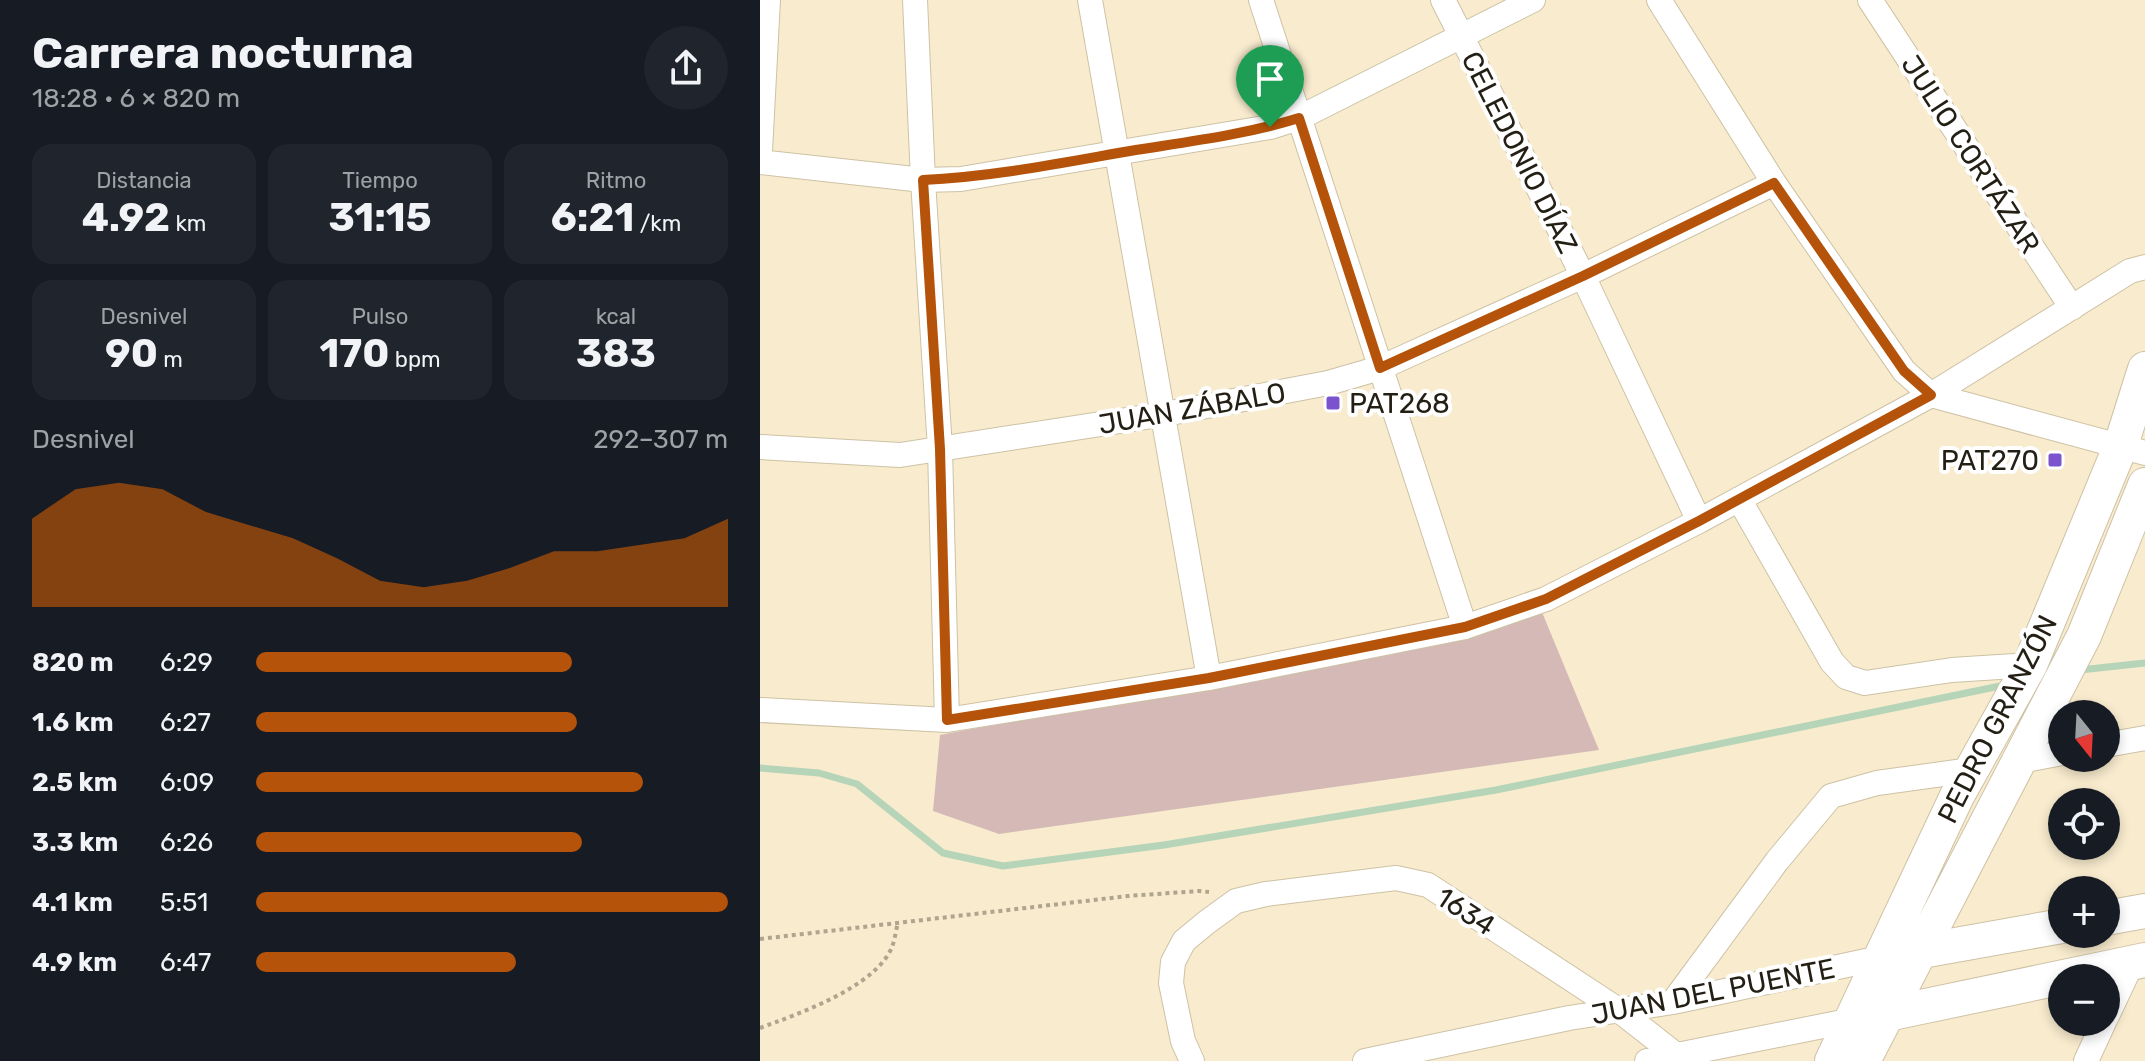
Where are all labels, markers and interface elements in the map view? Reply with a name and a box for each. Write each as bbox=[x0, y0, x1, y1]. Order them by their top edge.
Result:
button: share bbox=[644, 26, 728, 110]
text: Carrera nocturna bbox=[32, 27, 414, 79]
pin bbox=[1236, 45, 1304, 127]
street label: CELEDONIO DÍAZ bbox=[1454, 46, 1585, 259]
street label: JULIO CORTÁZAR bbox=[1894, 49, 2047, 259]
icon: arrive bbox=[1248, 57, 1292, 101]
text: 18:28 · 6 × 820 m bbox=[32, 83, 240, 114]
text: Distancia bbox=[96, 167, 192, 194]
text: Tiempo bbox=[342, 167, 418, 194]
text: Ritmo bbox=[586, 167, 646, 194]
text: 4.92 bbox=[82, 194, 170, 241]
text: 31:15 bbox=[328, 194, 432, 241]
text: 6:21 bbox=[551, 194, 634, 241]
text: km bbox=[170, 210, 206, 237]
text: /km bbox=[634, 210, 681, 237]
text: Desnivel bbox=[101, 303, 187, 330]
text: Pulso bbox=[352, 303, 408, 330]
text: kcal bbox=[596, 303, 636, 330]
text: 90 bbox=[105, 330, 158, 377]
text: 170 bbox=[319, 330, 389, 377]
text: 383 bbox=[576, 330, 656, 377]
text: m bbox=[158, 346, 183, 373]
text: bpm bbox=[389, 346, 441, 373]
street label: JUAN ZÁBALO bbox=[1096, 376, 1288, 441]
place label: PAT268 bbox=[1349, 387, 1450, 420]
marker: PAT268 bbox=[1324, 394, 1342, 412]
text: Desnivel bbox=[32, 424, 135, 455]
text: 292–307 m bbox=[593, 424, 728, 455]
place label: PAT270 bbox=[1941, 444, 2039, 477]
marker: PAT270 bbox=[2046, 451, 2064, 469]
street label: PEDRO GRANZÓN bbox=[1931, 610, 2064, 829]
text: 820 m bbox=[32, 647, 114, 678]
text: 6:29 bbox=[160, 647, 213, 678]
north arrow bbox=[2048, 700, 2120, 772]
map controls bbox=[2048, 700, 2120, 1036]
text: 1.6 km bbox=[32, 707, 114, 738]
text: 6:27 bbox=[160, 707, 211, 738]
text: 2.5 km bbox=[32, 767, 118, 798]
text: 6:09 bbox=[160, 767, 214, 798]
button: locate bbox=[2048, 788, 2120, 860]
text: 3.3 km bbox=[32, 827, 118, 858]
text: 6:26 bbox=[160, 827, 213, 858]
button: + bbox=[2048, 876, 2120, 948]
street label: 1634 bbox=[1430, 880, 1501, 942]
text: 4.1 km bbox=[32, 887, 113, 918]
text: 5:51 bbox=[160, 887, 208, 918]
text: 4.9 km bbox=[32, 947, 117, 978]
text: 6:47 bbox=[160, 947, 211, 978]
street label: JUAN DEL PUENTE bbox=[1588, 952, 1838, 1031]
button: − bbox=[2048, 964, 2120, 1036]

